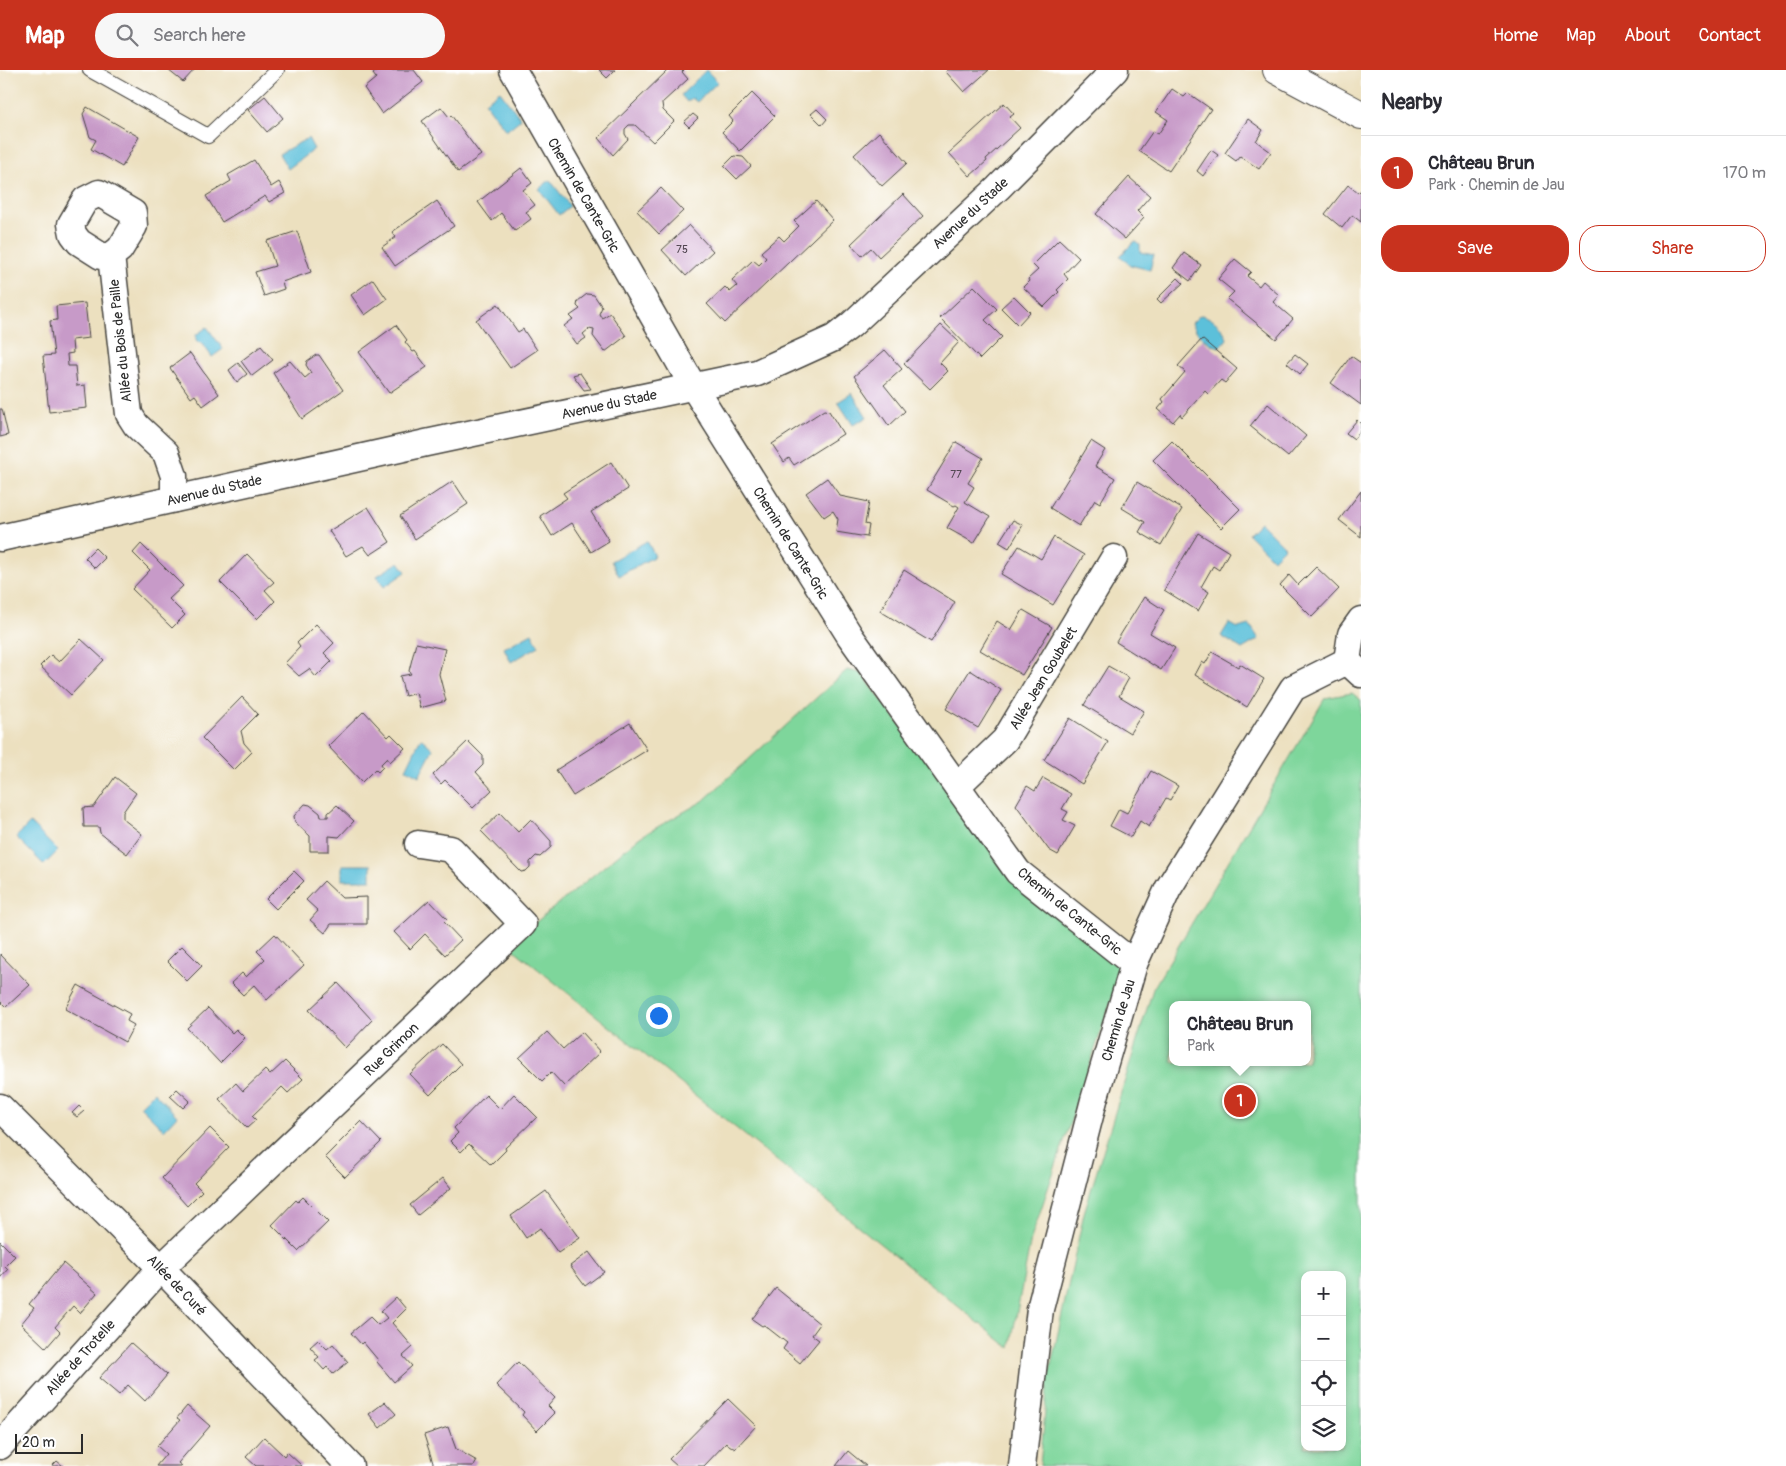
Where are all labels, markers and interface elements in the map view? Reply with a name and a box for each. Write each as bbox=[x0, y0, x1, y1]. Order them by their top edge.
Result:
search box bbox=[95, 13, 445, 58]
text: Map bbox=[25, 21, 65, 50]
icon: search bbox=[113, 21, 141, 49]
text: Search here bbox=[153, 23, 246, 47]
text: Home bbox=[1493, 24, 1538, 47]
text: Map bbox=[1566, 24, 1596, 47]
text: About bbox=[1624, 24, 1670, 47]
text: Contact bbox=[1698, 24, 1761, 47]
text: Nearby bbox=[1381, 89, 1442, 116]
street label: Chemin de Cante-Gric bbox=[544, 135, 623, 256]
text: Château Brun bbox=[1428, 151, 1535, 175]
text: 1 bbox=[1394, 163, 1400, 183]
text: 170 m bbox=[1723, 163, 1766, 183]
street label: Avenue du Stade bbox=[929, 174, 1012, 253]
text: Park · Chemin de Jau bbox=[1428, 175, 1565, 195]
button: Save bbox=[1381, 225, 1569, 272]
button: Share bbox=[1579, 225, 1766, 272]
house number: 75 bbox=[676, 243, 688, 256]
street label: Allée du Bois de Paille bbox=[106, 278, 135, 403]
street label: Avenue du Stade bbox=[560, 386, 659, 423]
house number: 77 bbox=[950, 468, 962, 481]
street label: Avenue du Stade bbox=[165, 471, 263, 510]
street label: Chemin de Cante-Gric bbox=[749, 484, 832, 603]
street label: Allée Jean Goubelet bbox=[1006, 623, 1081, 733]
street label: Chemin de Cante-Gric bbox=[1014, 864, 1125, 959]
street label: Chemin de Jau bbox=[1098, 977, 1139, 1063]
popup bbox=[1169, 1001, 1311, 1066]
your location bbox=[646, 1003, 672, 1029]
text: Château Brun bbox=[1187, 1012, 1293, 1036]
street label: Rue Grimon bbox=[361, 1019, 422, 1080]
text: Park bbox=[1187, 1036, 1215, 1056]
pin: 1 bbox=[1224, 1082, 1256, 1120]
street label: Allée de Curé bbox=[143, 1251, 210, 1319]
map controls bbox=[1301, 1271, 1346, 1451]
button: + bbox=[1301, 1271, 1346, 1316]
street label: Allée de Trotelle bbox=[42, 1316, 119, 1399]
button: − bbox=[1301, 1316, 1346, 1361]
button: locate bbox=[1301, 1361, 1346, 1406]
button: layers bbox=[1301, 1406, 1346, 1451]
scale bar bbox=[15, 1431, 82, 1454]
text: 20 m bbox=[22, 1434, 55, 1451]

